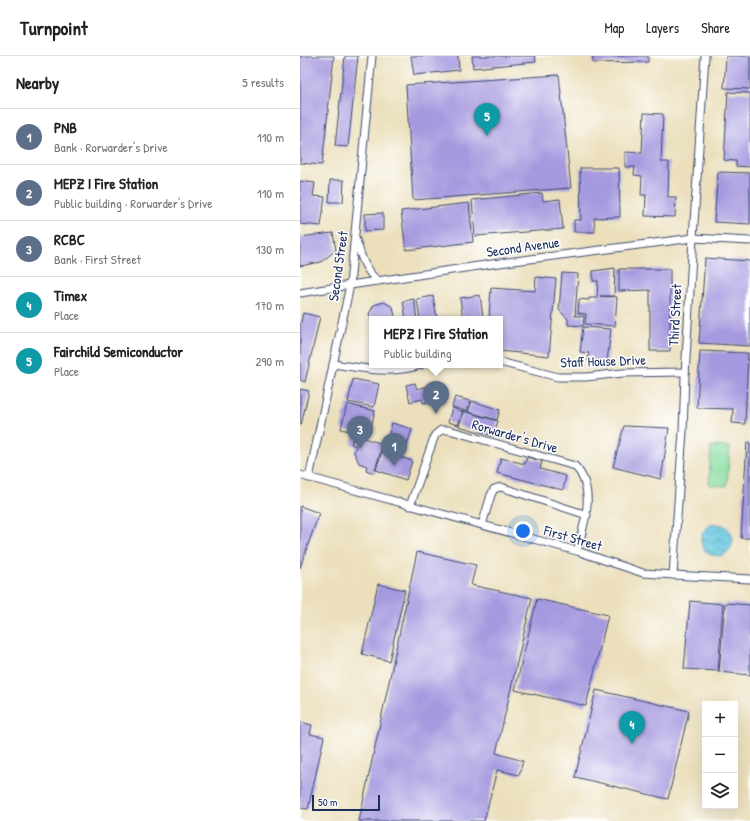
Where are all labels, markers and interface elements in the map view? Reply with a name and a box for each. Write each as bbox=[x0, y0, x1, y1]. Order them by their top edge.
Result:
text: Turnpoint bbox=[20, 15, 88, 41]
text: Map bbox=[604, 18, 624, 37]
text: Layers bbox=[646, 18, 679, 37]
text: Share bbox=[701, 18, 730, 37]
text: Nearby bbox=[16, 71, 59, 94]
text: 5 results bbox=[242, 73, 284, 91]
pin: 5 bbox=[474, 103, 500, 136]
text: PNB bbox=[54, 117, 77, 138]
text: 1 bbox=[27, 128, 31, 146]
text: 110 m bbox=[257, 128, 284, 146]
text: Bank · Rorwarder's Drive bbox=[54, 138, 168, 156]
text: MEPZ I Fire Station bbox=[54, 173, 158, 194]
text: 2 bbox=[26, 184, 32, 202]
text: 110 m bbox=[257, 184, 284, 202]
text: Public building · Rorwarder's Drive bbox=[54, 194, 212, 212]
text: RCBC bbox=[54, 229, 85, 250]
street label: Second Street bbox=[323, 229, 352, 302]
street label: Second Avenue bbox=[485, 232, 561, 261]
text: 3 bbox=[26, 240, 32, 258]
text: 130 m bbox=[256, 240, 284, 258]
text: Bank · First Street bbox=[54, 250, 141, 268]
street label: Third Street bbox=[663, 283, 686, 347]
text: Timex bbox=[54, 285, 87, 306]
text: 4 bbox=[27, 296, 31, 314]
text: 170 m bbox=[255, 296, 284, 314]
text: Place bbox=[54, 306, 79, 324]
popup bbox=[369, 316, 503, 368]
text: MEPZ I Fire Station bbox=[384, 323, 488, 344]
text: Fairchild Semiconductor bbox=[54, 341, 183, 362]
text: Public building bbox=[384, 344, 452, 362]
street label: Staff House Drive bbox=[560, 349, 647, 371]
text: 5 bbox=[26, 352, 32, 370]
text: 290 m bbox=[255, 352, 284, 370]
text: Place bbox=[54, 362, 79, 380]
pin: 2 bbox=[423, 381, 449, 414]
street label: Rorwarder's Drive bbox=[470, 414, 561, 457]
pin: 3 bbox=[347, 416, 373, 449]
pin: 1 bbox=[381, 433, 407, 466]
street label: First Street bbox=[541, 520, 605, 555]
your location bbox=[513, 521, 533, 541]
map controls bbox=[702, 701, 738, 809]
button: + bbox=[702, 701, 738, 737]
pin: 4 bbox=[619, 711, 645, 744]
button: − bbox=[702, 737, 738, 773]
button: layers bbox=[702, 773, 738, 809]
scale bar bbox=[312, 793, 380, 812]
text: 50 m bbox=[318, 795, 338, 809]

